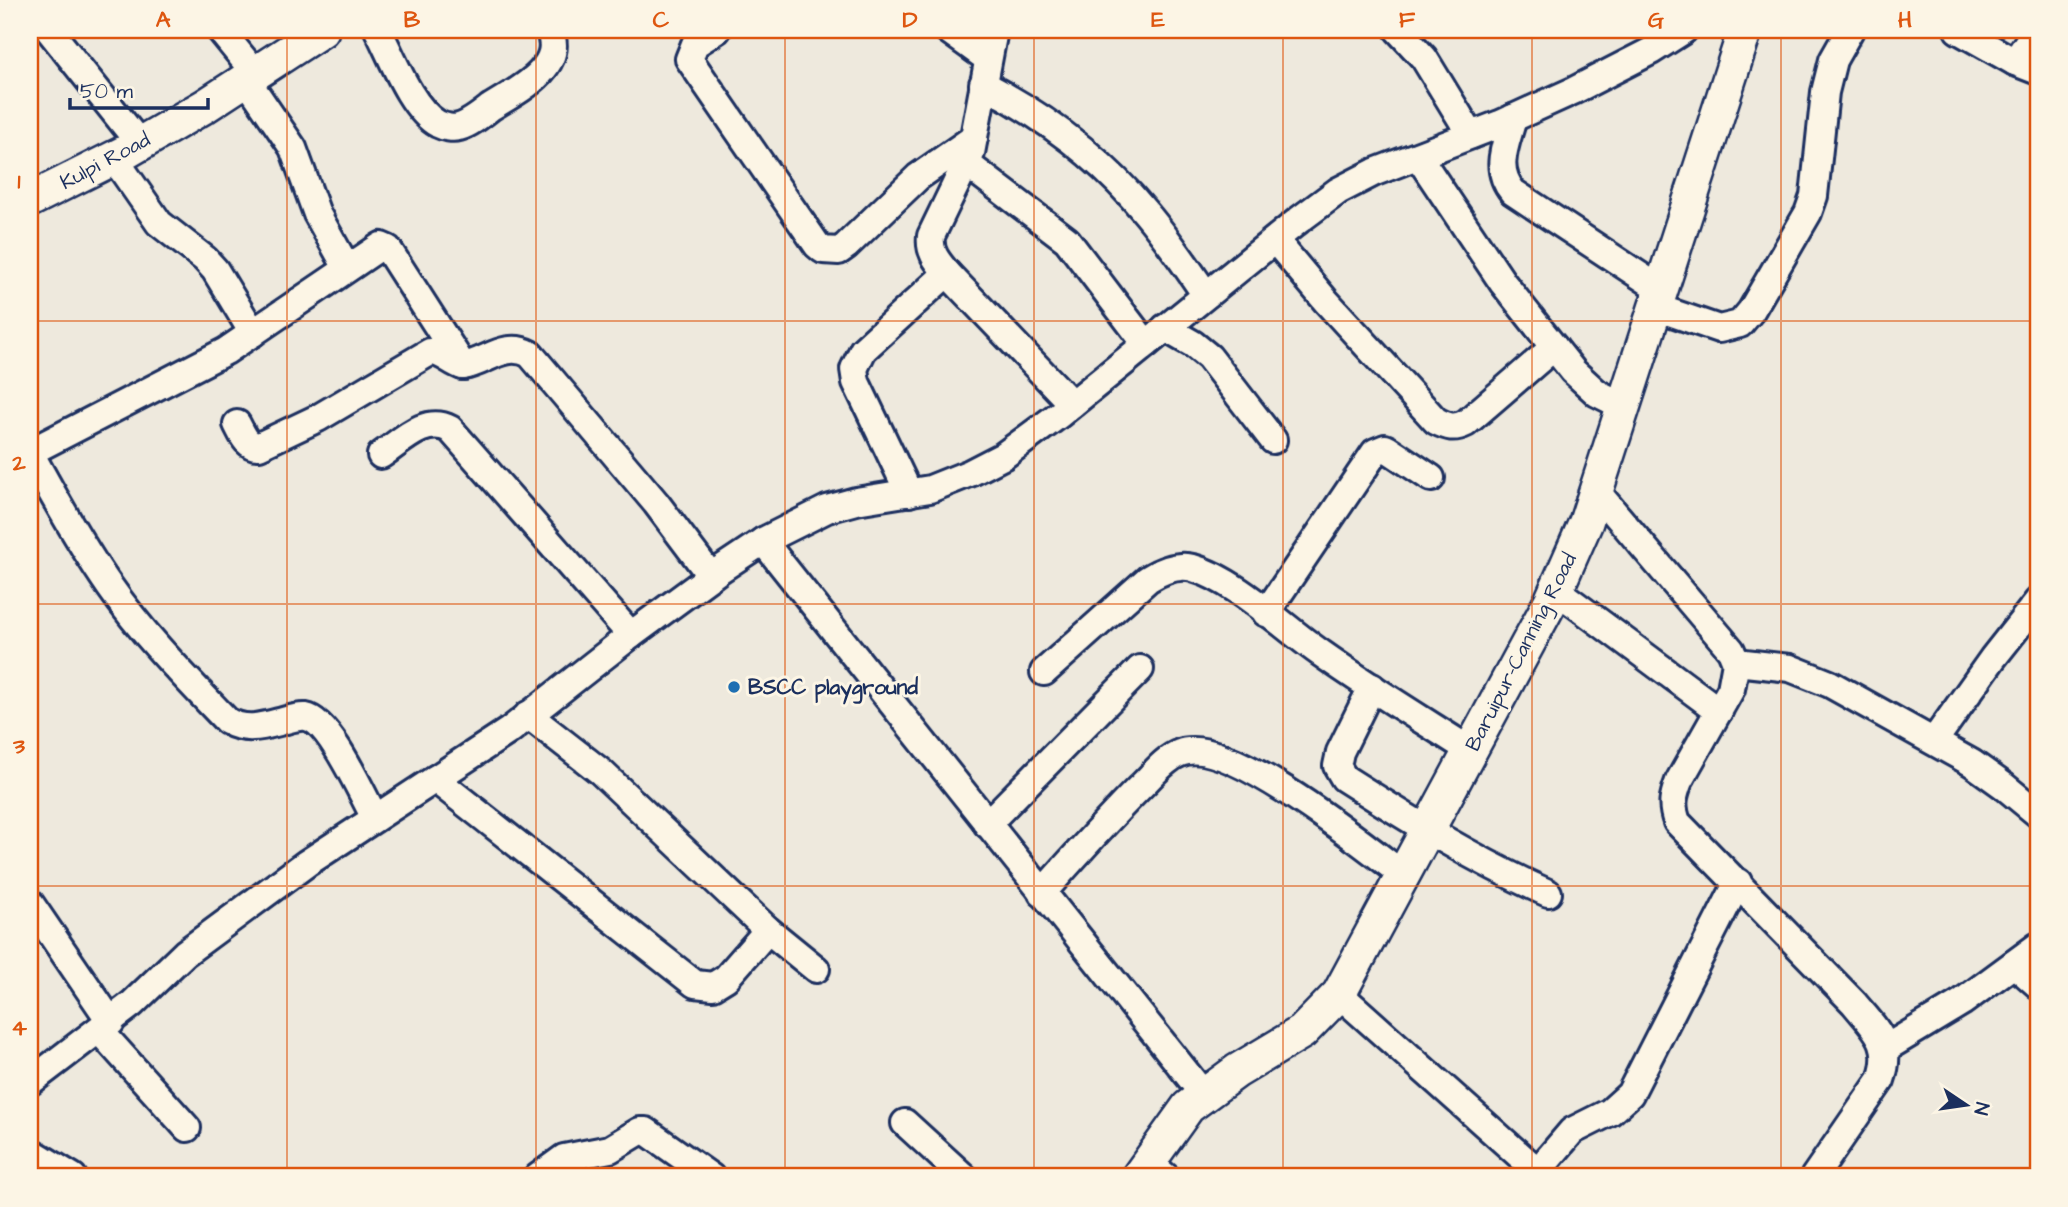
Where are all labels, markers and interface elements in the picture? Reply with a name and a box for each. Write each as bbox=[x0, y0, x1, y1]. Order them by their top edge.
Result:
text: A bbox=[156, 4, 171, 36]
text: B bbox=[404, 4, 421, 36]
text: C bbox=[653, 4, 670, 36]
text: D bbox=[903, 4, 918, 36]
text: E bbox=[1151, 4, 1165, 36]
text: F bbox=[1399, 4, 1416, 36]
text: G bbox=[1648, 4, 1664, 36]
text: H bbox=[1898, 4, 1912, 36]
scale bar bbox=[70, 66, 208, 110]
text: 50 m bbox=[80, 77, 134, 106]
street label: Kulpi Road bbox=[55, 125, 156, 198]
text: 1 bbox=[18, 165, 21, 197]
text: 2 bbox=[11, 447, 26, 479]
street label: Baruipur-Canning Road bbox=[1458, 548, 1586, 757]
place label: BSCC playground bbox=[748, 673, 918, 705]
marker: BSCC playground bbox=[726, 679, 742, 695]
text: 3 bbox=[12, 730, 25, 762]
text: 4 bbox=[11, 1012, 27, 1044]
north arrow bbox=[1932, 1070, 2002, 1140]
text: N bbox=[1967, 1100, 1996, 1117]

